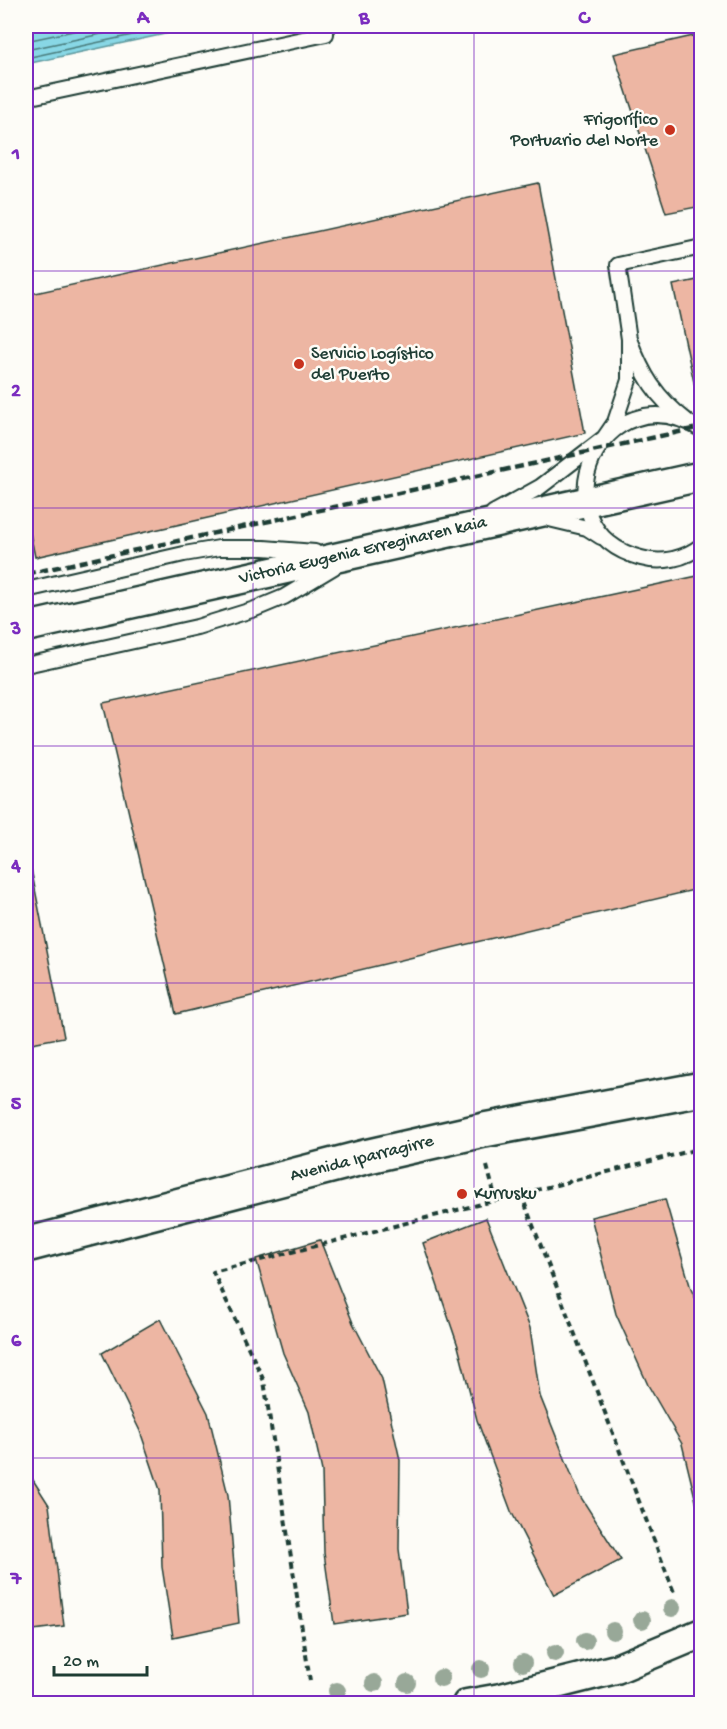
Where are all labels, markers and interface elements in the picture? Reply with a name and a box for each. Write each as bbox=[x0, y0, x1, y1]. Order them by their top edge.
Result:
text: A bbox=[136, 8, 151, 31]
text: B bbox=[358, 8, 370, 31]
text: C bbox=[578, 8, 592, 31]
place label: Frigorífico Portuario del Norte bbox=[510, 110, 659, 152]
marker: Frigorífico Portuario del Norte bbox=[663, 123, 677, 137]
text: 1 bbox=[11, 144, 20, 167]
place label: Servicio Logístico del Puerto bbox=[311, 344, 434, 386]
marker: Servicio Logístico del Puerto bbox=[292, 357, 306, 371]
text: 2 bbox=[11, 381, 21, 404]
street label: Victoria Eugenia Erreginaren kaia bbox=[236, 512, 490, 590]
text: 3 bbox=[10, 619, 21, 642]
text: 4 bbox=[10, 856, 21, 879]
text: 5 bbox=[11, 1094, 22, 1117]
street label: Avenida Iparragirre bbox=[288, 1131, 437, 1187]
place label: Kurrusku bbox=[474, 1184, 537, 1205]
marker: Kurrusku bbox=[455, 1187, 469, 1201]
text: 6 bbox=[11, 1331, 22, 1354]
text: 7 bbox=[10, 1569, 23, 1592]
scale bar bbox=[54, 1639, 147, 1677]
text: 20 m bbox=[63, 1652, 99, 1673]

